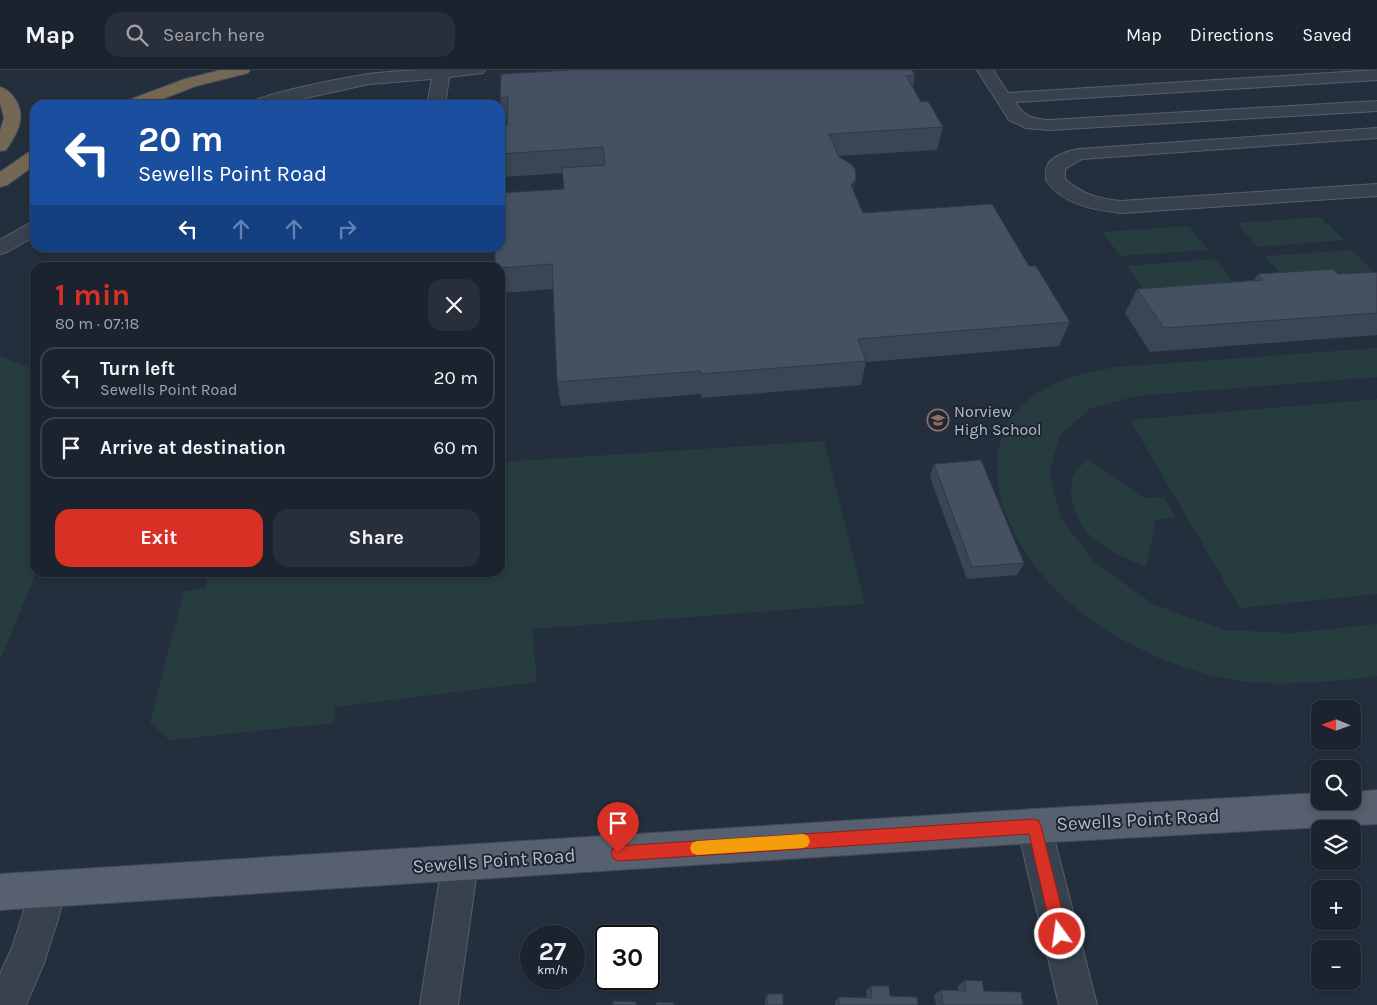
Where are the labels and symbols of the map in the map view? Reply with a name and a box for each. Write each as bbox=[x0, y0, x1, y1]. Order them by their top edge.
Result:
place label: Norview High School bbox=[954, 402, 1042, 439]
school or university icon: Norview High School bbox=[926, 408, 950, 432]
north arrow bbox=[1311, 700, 1361, 750]
pin bbox=[597, 802, 639, 853]
street label: Sewells Point Road bbox=[1056, 805, 1220, 835]
street label: Sewells Point Road bbox=[412, 844, 576, 878]
position arrow bbox=[1033, 907, 1085, 959]
speed limit sign: 30 bbox=[595, 925, 660, 990]

